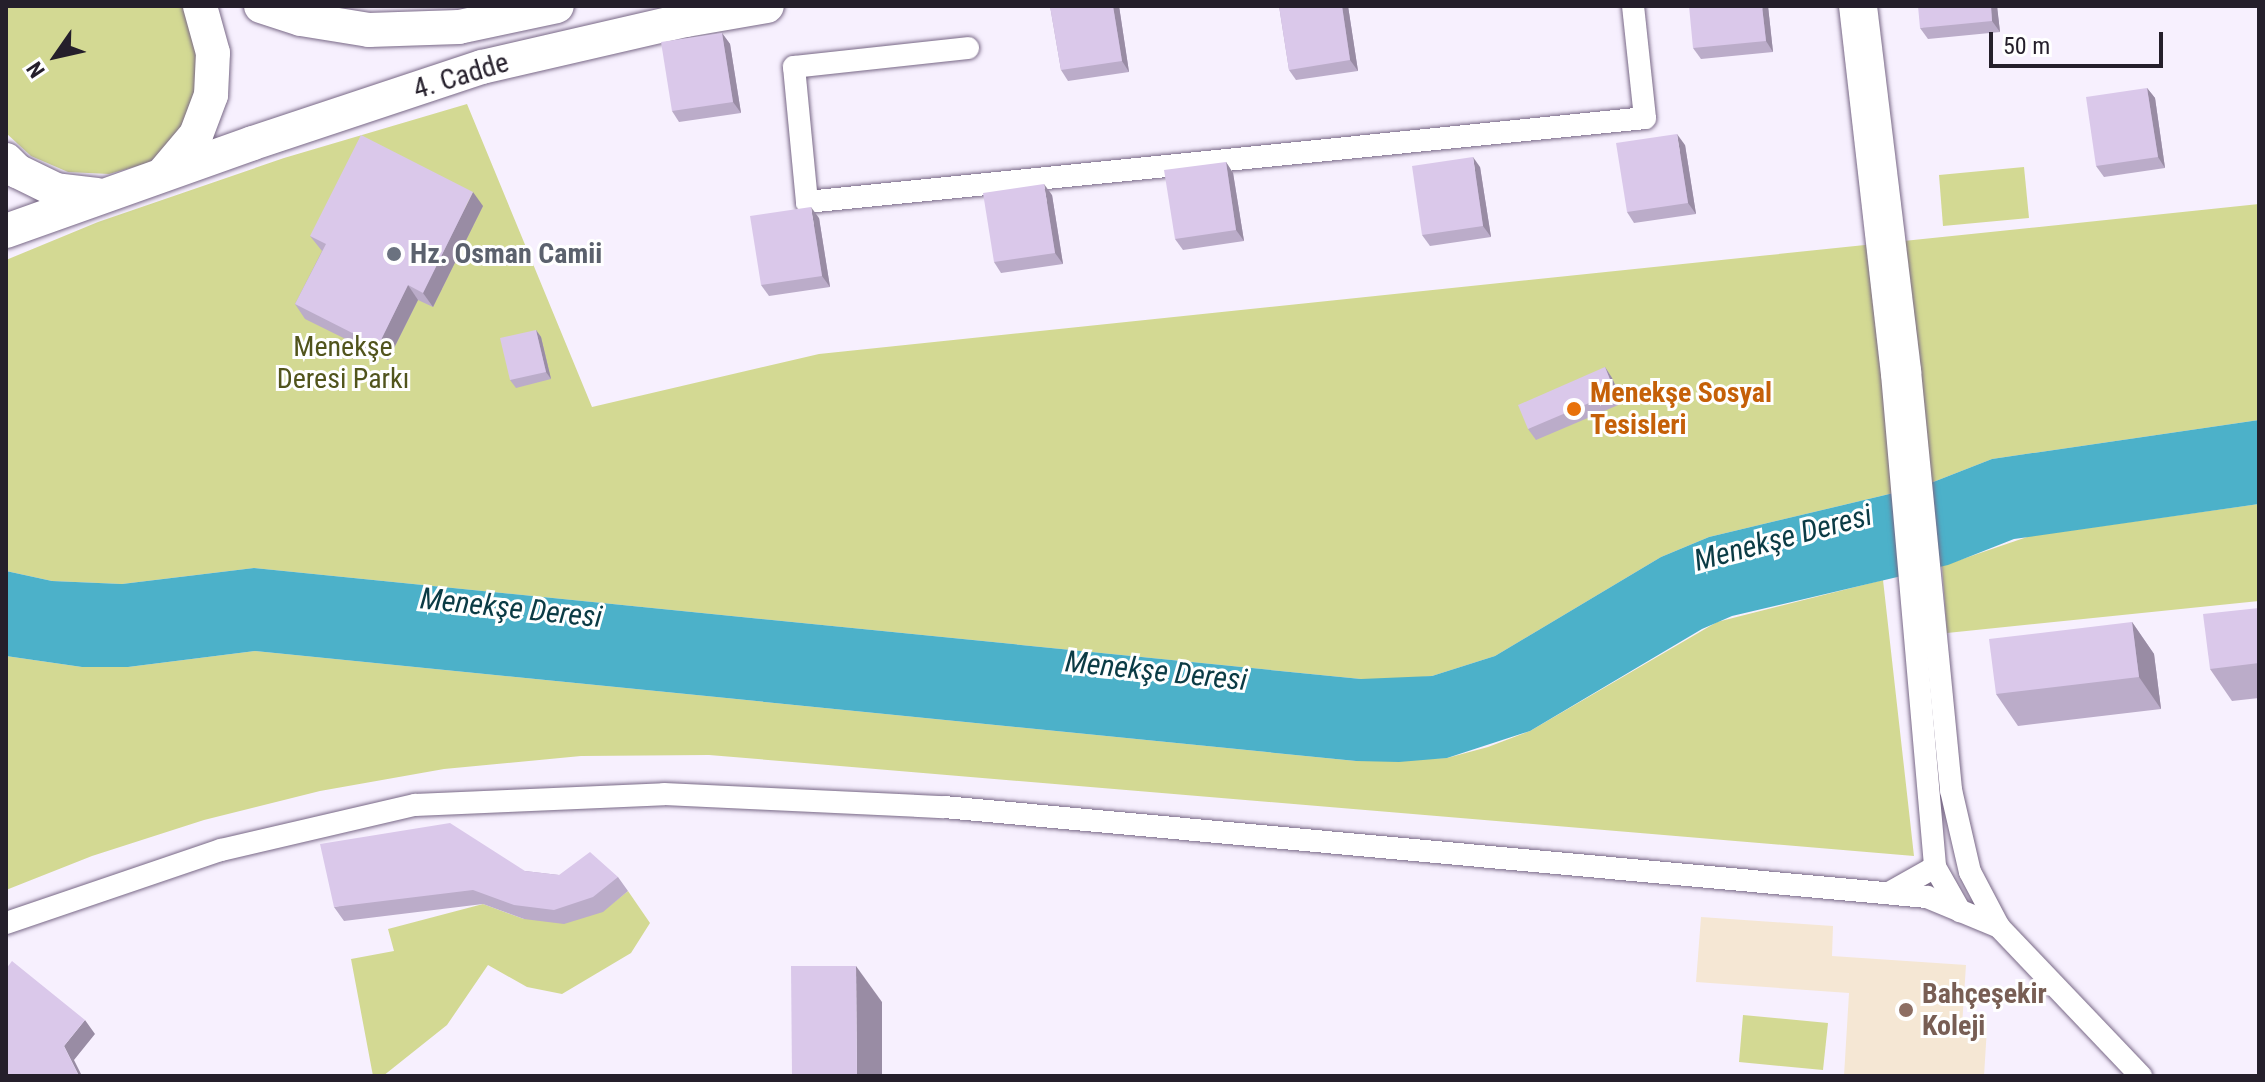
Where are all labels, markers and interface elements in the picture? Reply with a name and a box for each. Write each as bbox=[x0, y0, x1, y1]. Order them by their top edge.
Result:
north arrow bbox=[16, 16, 96, 96]
scale bar bbox=[1993, 16, 2167, 66]
text: 50 m bbox=[2003, 32, 2050, 60]
street label: 4. Cadde bbox=[409, 46, 513, 106]
text: N bbox=[22, 57, 50, 82]
place label: Hz. Osman Camii bbox=[410, 237, 602, 271]
marker: Hz. Osman Camii bbox=[385, 245, 403, 263]
park label: Menekşe Deresi Parkı bbox=[277, 330, 409, 396]
place label: Menekşe Sosyal Tesisleri bbox=[1590, 376, 1772, 442]
marker: Menekşe Sosyal Tesisleri bbox=[1565, 400, 1583, 418]
water label: Menekşe Deresi bbox=[1690, 497, 1876, 579]
water label: Menekşe Deresi bbox=[418, 581, 604, 635]
water label: Menekşe Deresi bbox=[1063, 644, 1249, 698]
place label: Bahçeşekir Koleji bbox=[1922, 977, 2047, 1043]
marker: Bahçeşekir Koleji bbox=[1897, 1001, 1915, 1019]

